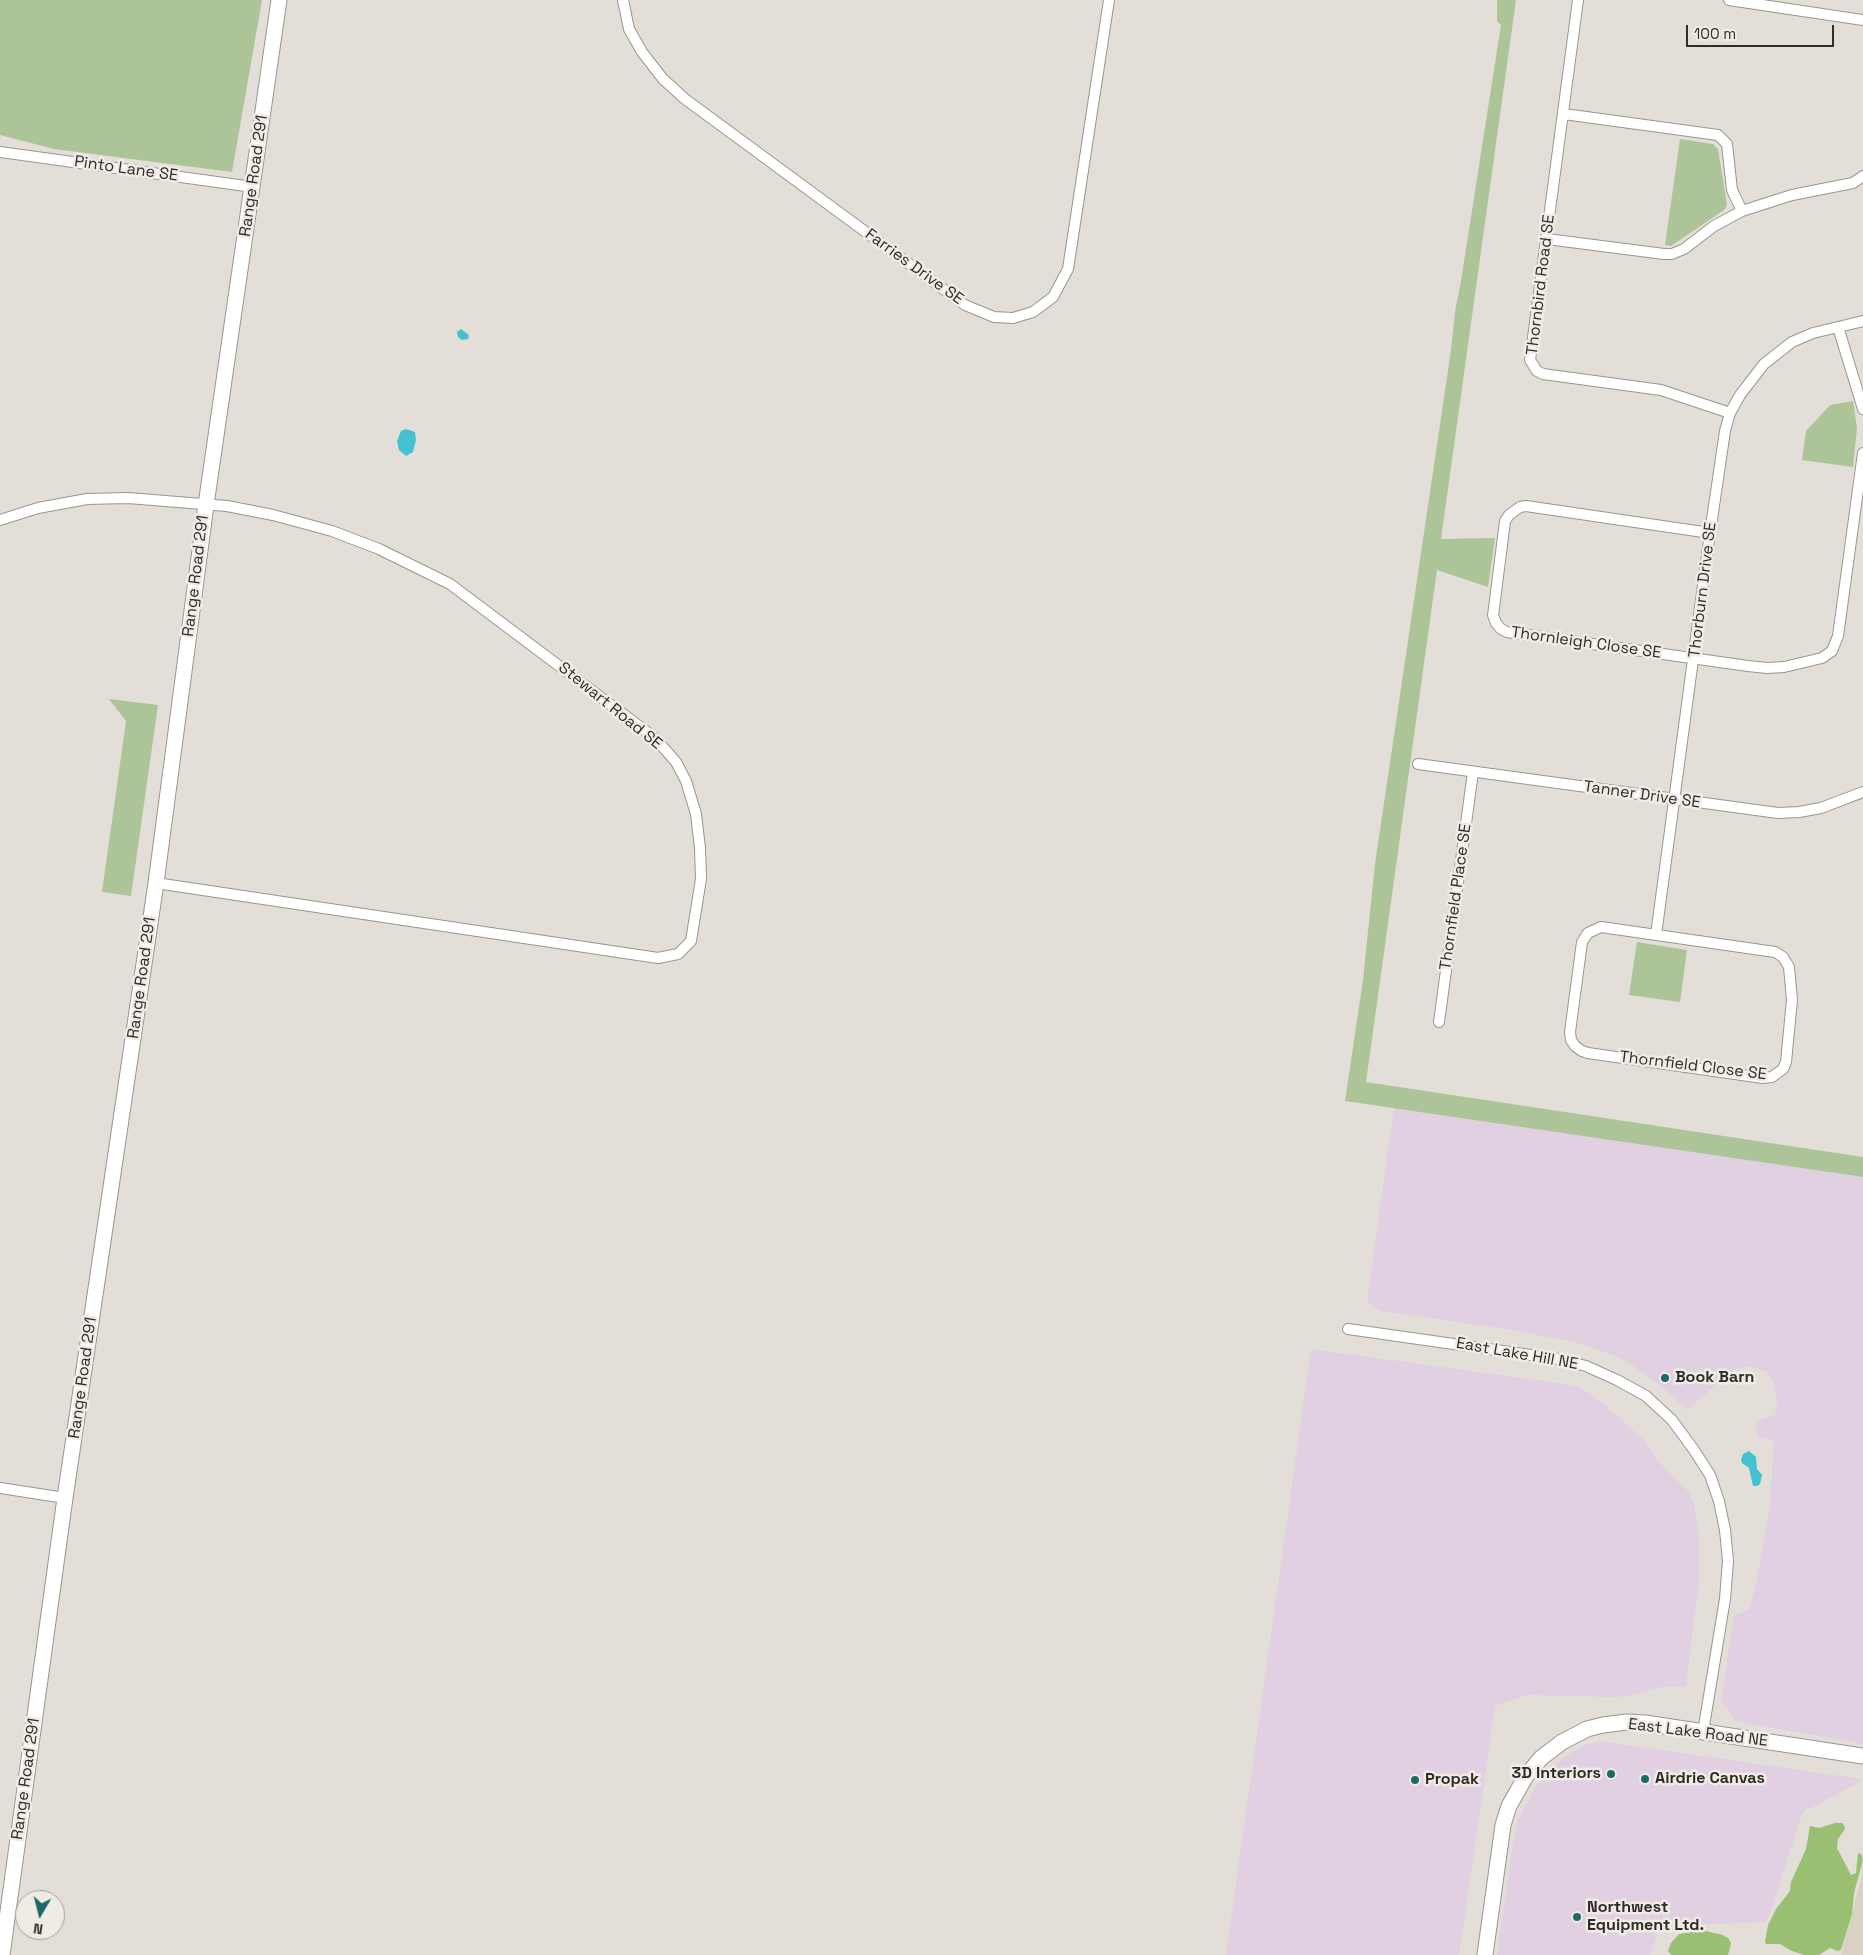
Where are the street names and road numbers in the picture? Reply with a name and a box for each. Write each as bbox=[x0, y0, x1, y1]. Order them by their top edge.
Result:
street label: Range Road 291 bbox=[236, 114, 272, 238]
street label: Pinto Lane SE bbox=[73, 152, 179, 186]
street label: Thornbird Road SE bbox=[1523, 214, 1559, 356]
street label: Farries Drive SE bbox=[861, 225, 967, 309]
street label: Range Road 291 bbox=[179, 514, 213, 638]
street label: Thorburn Drive SE bbox=[1685, 521, 1721, 659]
street label: Thornleigh Close SE bbox=[1510, 623, 1662, 663]
street label: Stewart Road SE bbox=[554, 658, 666, 754]
street label: Tanner Drive SE bbox=[1582, 777, 1702, 813]
street label: Thornfield Place SE bbox=[1436, 823, 1476, 971]
street label: Range Road 291 bbox=[124, 916, 160, 1040]
street label: Thornfield Close SE bbox=[1618, 1047, 1768, 1085]
street label: Range Road 291 bbox=[65, 1316, 101, 1440]
street label: East Lake Hill NE bbox=[1454, 1334, 1580, 1374]
street label: East Lake Road NE bbox=[1627, 1715, 1769, 1751]
street label: Range Road 291 bbox=[8, 1717, 44, 1841]

